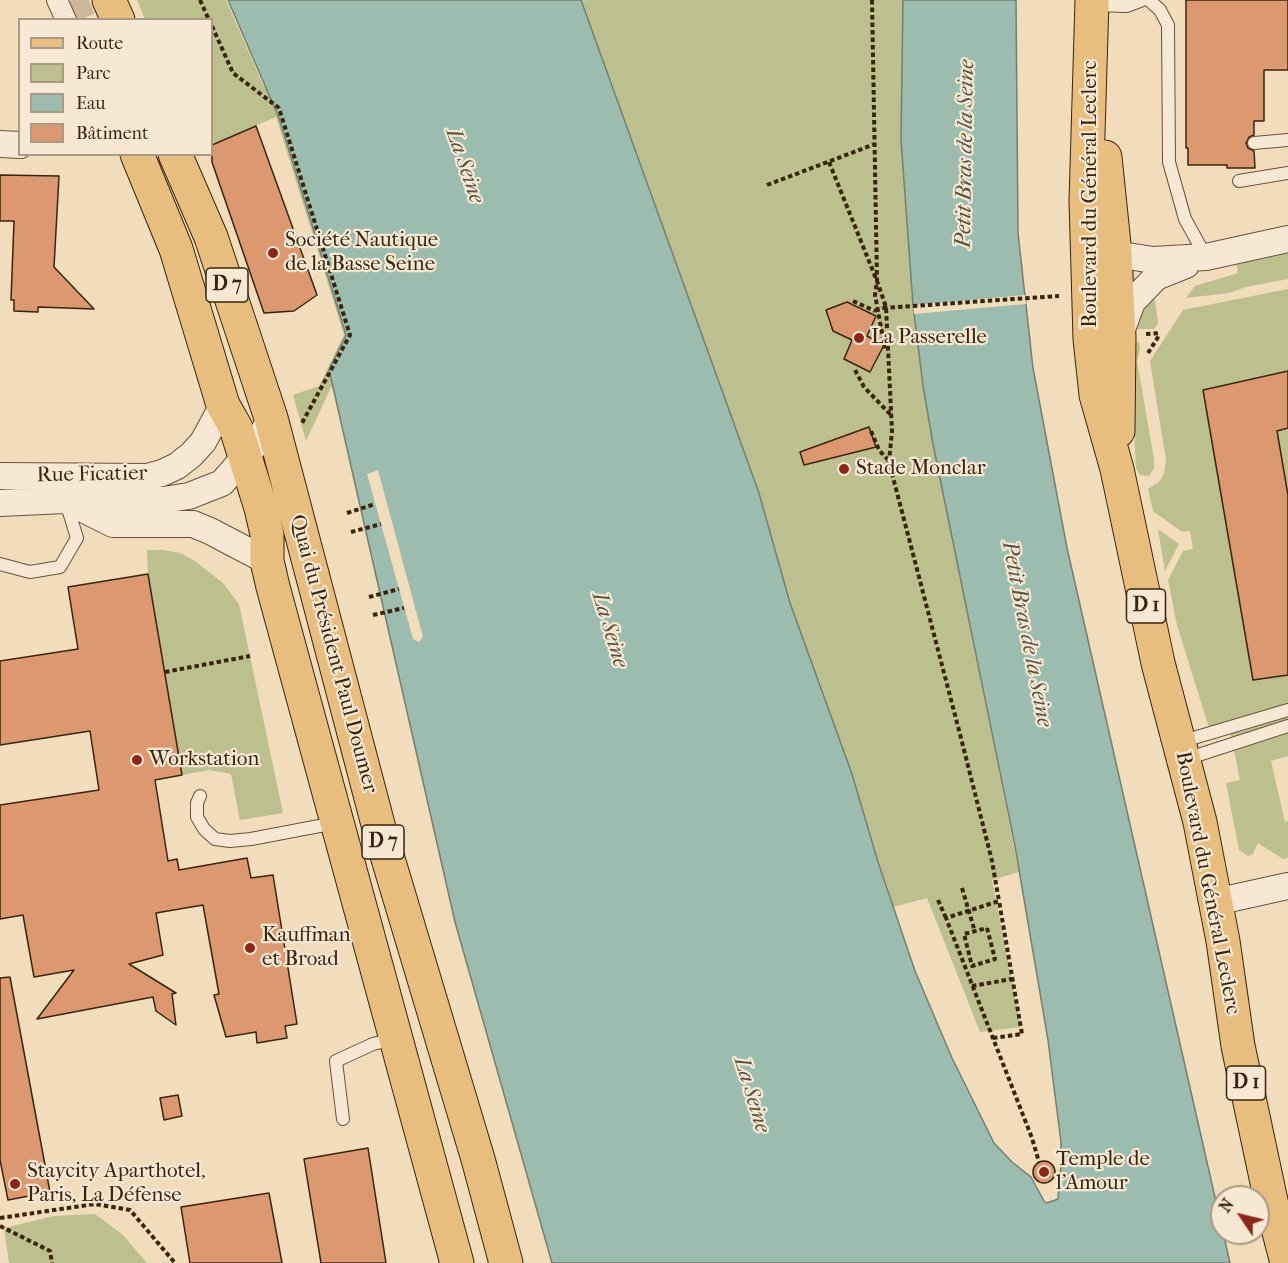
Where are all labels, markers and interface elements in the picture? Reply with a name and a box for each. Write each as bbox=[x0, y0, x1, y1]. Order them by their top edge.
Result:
legend bbox=[18, 18, 213, 156]
text: Route bbox=[76, 33, 123, 54]
water label: Petit Bras de la Seine bbox=[951, 59, 981, 249]
street label: Boulevard du Général Leclerc bbox=[1078, 60, 1104, 328]
text: Parc bbox=[76, 63, 111, 84]
text: Eau bbox=[76, 93, 105, 114]
text: Bâtiment bbox=[76, 123, 148, 144]
water label: La Seine bbox=[439, 125, 489, 207]
place label: Société Nautique de la Basse Seine bbox=[285, 228, 438, 278]
marker: Société Nautique de la Basse Seine bbox=[266, 246, 280, 260]
road number: D 7 bbox=[206, 268, 248, 302]
place label: La Passerelle bbox=[871, 325, 987, 351]
marker: La Passerelle bbox=[852, 331, 866, 345]
place label: Stade Monclar bbox=[856, 456, 986, 482]
street label: Rue Ficatier bbox=[36, 461, 148, 489]
marker: Stade Monclar bbox=[837, 462, 851, 476]
street label: Quai du Président Paul Doumer bbox=[284, 512, 382, 796]
water label: Petit Bras de la Seine bbox=[995, 539, 1057, 729]
water label: La Seine bbox=[585, 589, 633, 671]
road number: D 1 bbox=[1126, 589, 1166, 623]
place label: Workstation bbox=[149, 747, 259, 773]
street label: Boulevard du Général Leclerc bbox=[1169, 749, 1245, 1017]
marker: Workstation bbox=[130, 753, 144, 767]
road number: D 7 bbox=[362, 825, 404, 859]
place label: Kauffman et Broad bbox=[262, 923, 351, 973]
marker: Kauffman et Broad bbox=[243, 941, 257, 955]
water label: La Seine bbox=[727, 1054, 775, 1136]
road number: D 1 bbox=[1226, 1066, 1266, 1100]
place label: Temple de l'Amour bbox=[1056, 1147, 1150, 1197]
place label: Staycity Aparthotel, Paris, La Défense bbox=[27, 1159, 206, 1209]
marker: Temple de l'Amour bbox=[1037, 1165, 1051, 1179]
marker: Staycity Aparthotel, Paris, La Défense bbox=[8, 1177, 22, 1191]
north arrow bbox=[1210, 1185, 1270, 1245]
text: N bbox=[1215, 1195, 1238, 1216]

